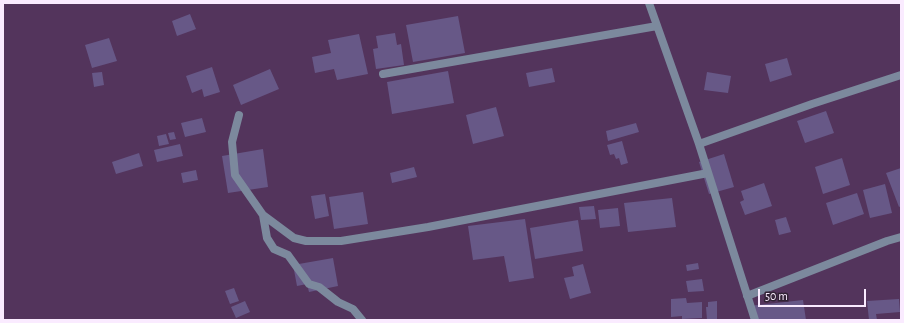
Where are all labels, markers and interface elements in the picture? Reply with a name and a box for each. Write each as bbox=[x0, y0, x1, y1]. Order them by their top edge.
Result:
scale bar bbox=[760, 281, 868, 307]
text: 50 m bbox=[765, 290, 788, 302]

